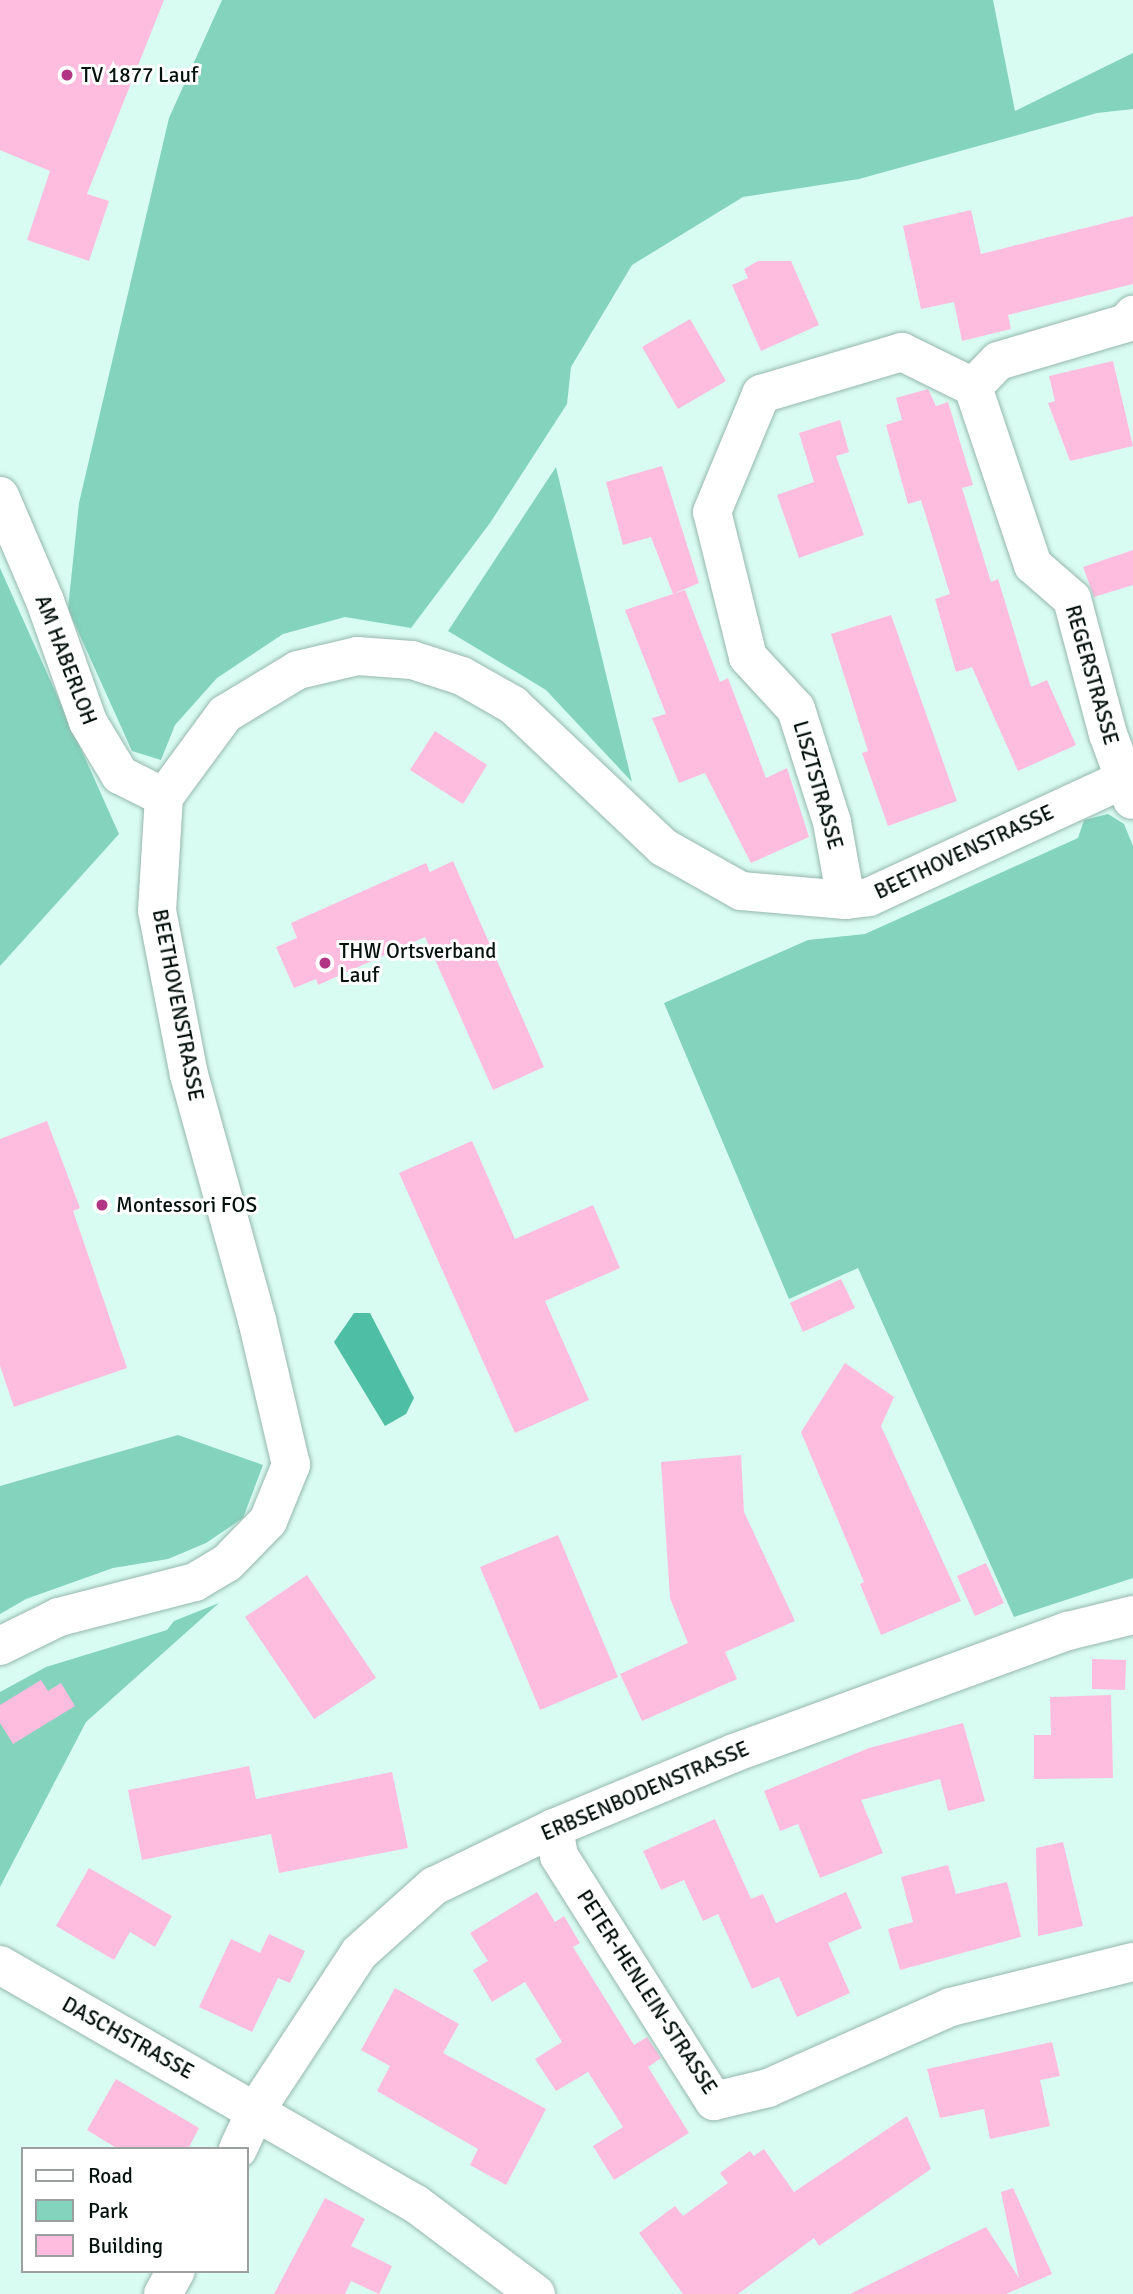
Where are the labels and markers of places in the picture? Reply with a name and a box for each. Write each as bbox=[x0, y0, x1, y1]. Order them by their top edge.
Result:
place label: TV 1877 Lauf bbox=[81, 62, 198, 88]
marker: TV 1877 Lauf bbox=[59, 67, 75, 83]
place label: THW Ortsverband Lauf bbox=[339, 938, 496, 988]
marker: THW Ortsverband Lauf bbox=[317, 955, 333, 971]
place label: Montessori FOS bbox=[116, 1192, 257, 1218]
marker: Montessori FOS bbox=[94, 1197, 110, 1213]

